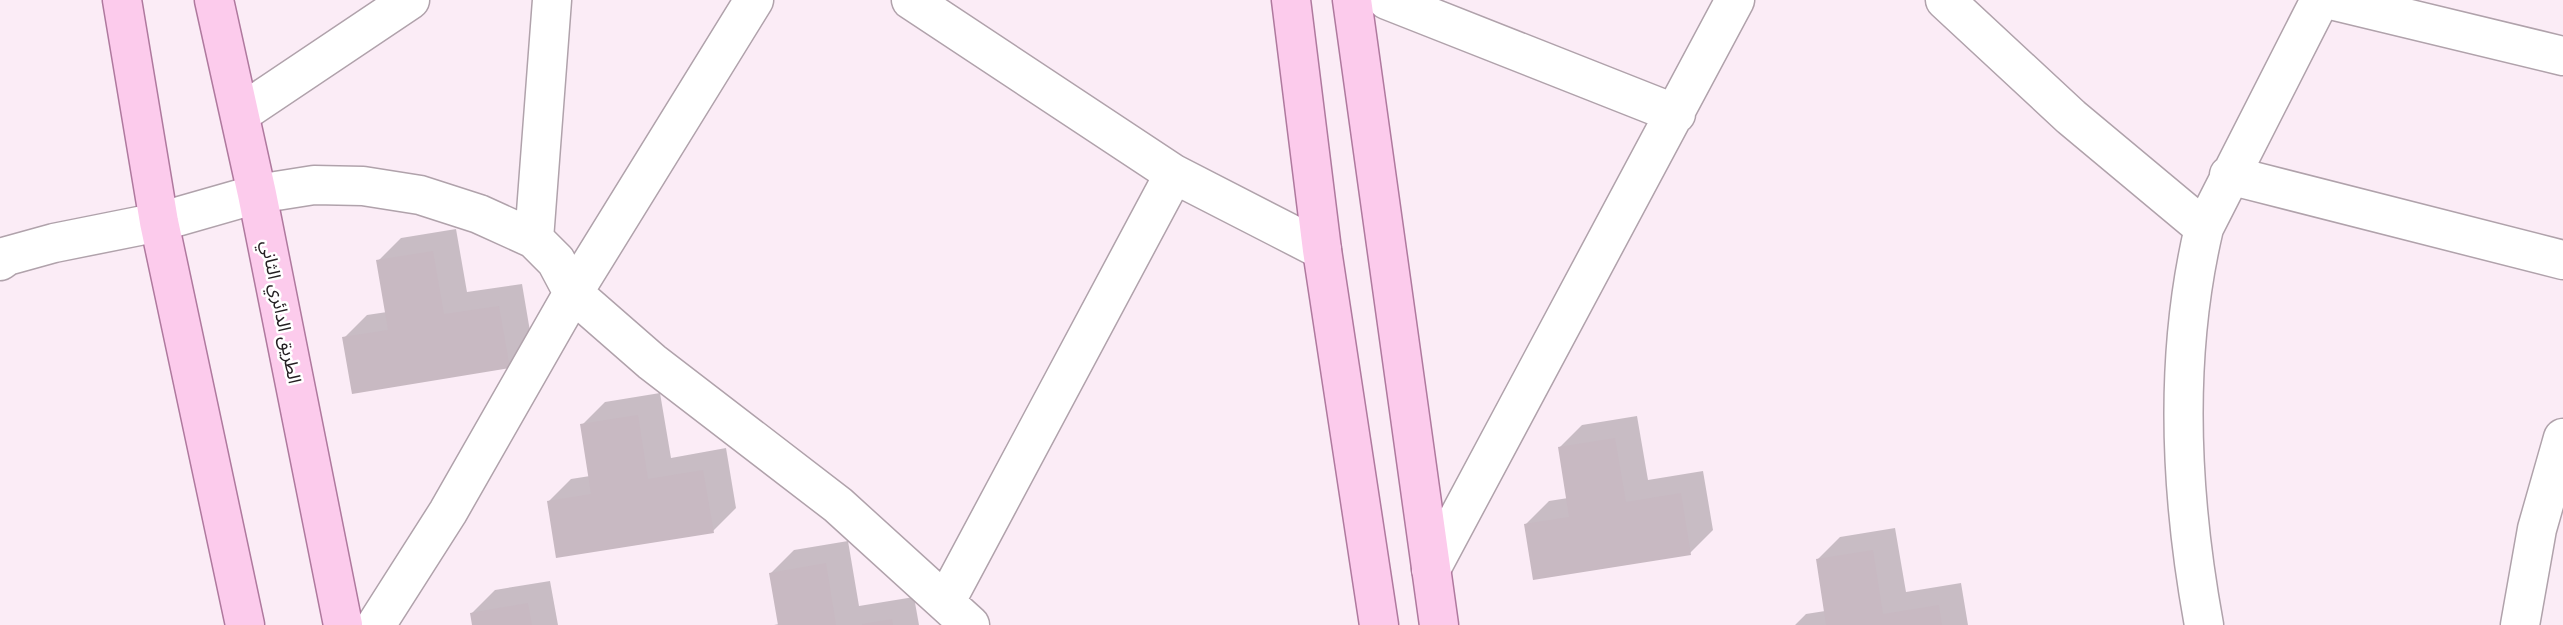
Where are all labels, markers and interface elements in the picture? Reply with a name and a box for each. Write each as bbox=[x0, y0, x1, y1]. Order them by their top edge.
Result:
street label: الطريق الدائري الثاني bbox=[254, 238, 308, 386]

